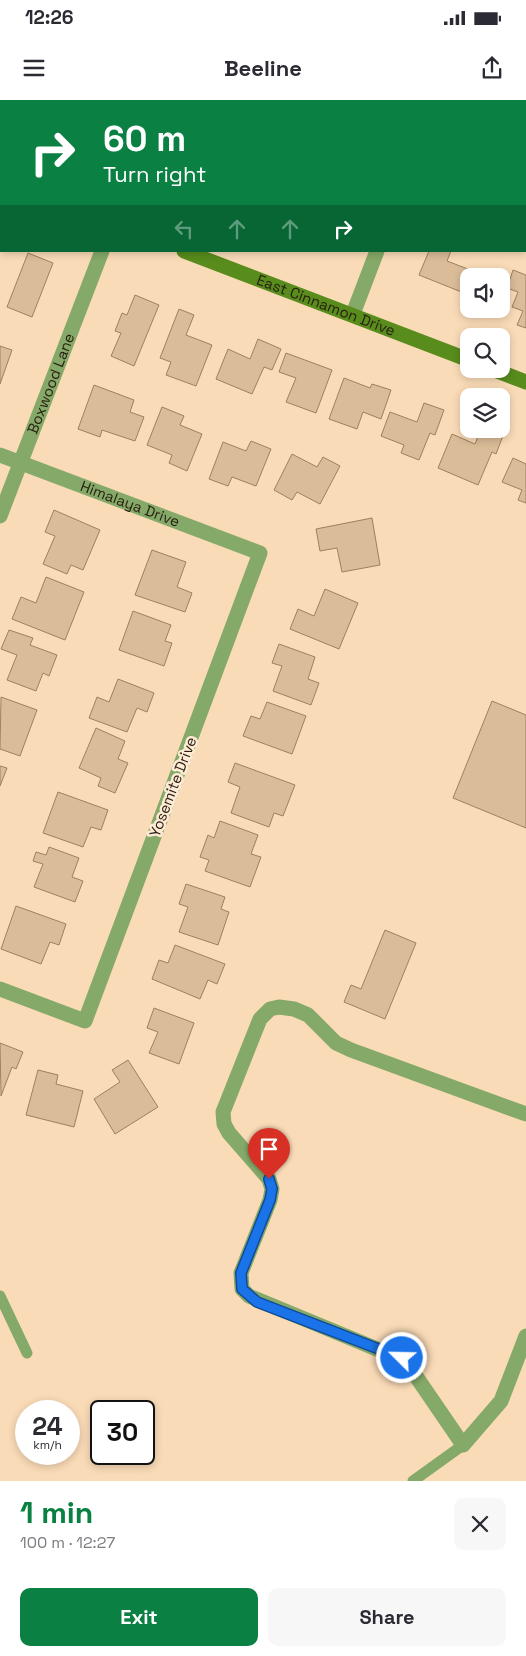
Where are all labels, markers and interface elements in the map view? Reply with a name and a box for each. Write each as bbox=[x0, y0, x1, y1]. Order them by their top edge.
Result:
text: 12:26 bbox=[25, 5, 74, 30]
icon: menu bbox=[20, 54, 48, 82]
text: Beeline bbox=[224, 54, 302, 82]
icon: share bbox=[478, 54, 506, 82]
text: 60 m bbox=[103, 117, 186, 161]
icon: right bbox=[20, 120, 85, 185]
text: Turn right bbox=[103, 160, 206, 188]
icon: left bbox=[170, 215, 198, 243]
icon: ahead bbox=[223, 215, 251, 243]
icon: ahead bbox=[276, 215, 304, 243]
icon: right bbox=[329, 215, 357, 243]
map controls bbox=[460, 268, 510, 438]
button: sound bbox=[460, 268, 510, 318]
street label: East Cinnamon Drive bbox=[254, 270, 398, 340]
button: search bbox=[460, 328, 510, 378]
street label: Boxwood Lane bbox=[23, 330, 79, 436]
button: layers bbox=[460, 388, 510, 438]
street label: Himalaya Drive bbox=[78, 476, 183, 531]
street label: Yosemite Drive bbox=[145, 734, 200, 840]
pin bbox=[248, 1128, 290, 1179]
icon: arrive bbox=[255, 1135, 283, 1163]
position arrow bbox=[375, 1331, 427, 1383]
speed limit sign: 30 bbox=[90, 1400, 155, 1465]
text: 24 bbox=[32, 1410, 63, 1442]
text: km/h bbox=[33, 1437, 62, 1453]
text: 1 min bbox=[20, 1493, 93, 1532]
button: close bbox=[454, 1498, 506, 1550]
text: 100 m · 12:27 bbox=[20, 1532, 115, 1553]
button: Exit bbox=[20, 1588, 258, 1646]
button: Share bbox=[268, 1588, 506, 1646]

